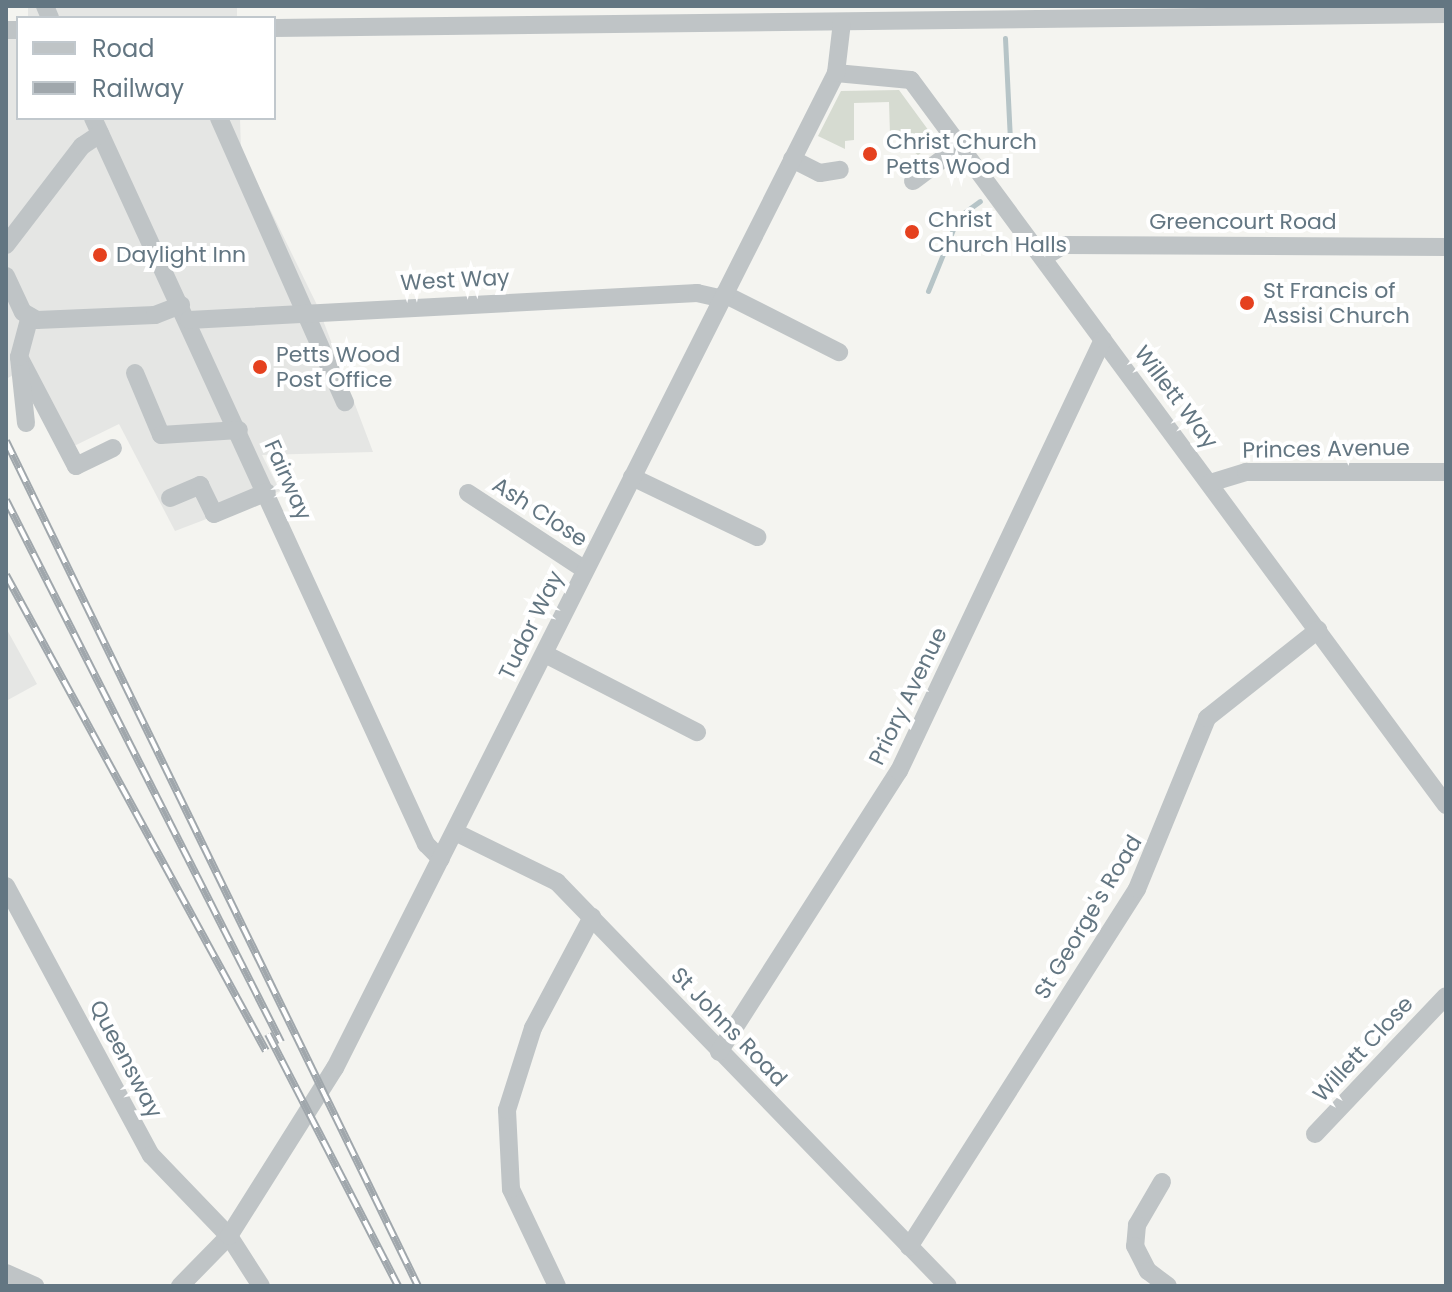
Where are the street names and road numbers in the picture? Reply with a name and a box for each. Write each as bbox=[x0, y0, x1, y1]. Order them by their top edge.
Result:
street label: Greencourt Road bbox=[1149, 209, 1337, 235]
street label: West Way bbox=[400, 264, 510, 296]
street label: Willett Way bbox=[1129, 340, 1223, 454]
street label: Princes Avenue bbox=[1242, 434, 1410, 464]
street label: Fairway bbox=[259, 436, 317, 524]
street label: Ash Close bbox=[488, 472, 592, 552]
street label: Tudor Way bbox=[493, 566, 569, 684]
street label: Priory Avenue bbox=[863, 623, 953, 769]
street label: St George's Road bbox=[1029, 830, 1147, 1004]
street label: St Johns Road bbox=[666, 962, 792, 1092]
street label: Willett Close bbox=[1307, 991, 1419, 1107]
street label: Queensway bbox=[84, 996, 168, 1122]

